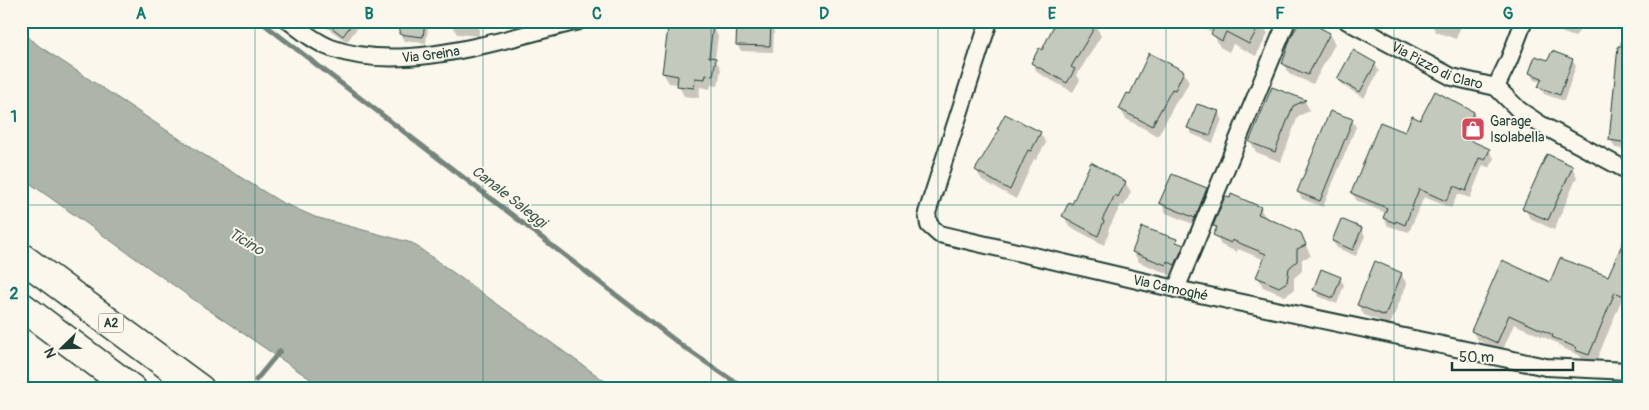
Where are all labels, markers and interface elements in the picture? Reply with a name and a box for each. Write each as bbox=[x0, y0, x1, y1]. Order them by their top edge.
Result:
text: A bbox=[136, 4, 147, 24]
text: B bbox=[364, 4, 374, 24]
text: C bbox=[592, 4, 602, 24]
text: D bbox=[819, 4, 829, 24]
text: E bbox=[1048, 4, 1057, 24]
text: F bbox=[1275, 4, 1285, 24]
text: G bbox=[1503, 4, 1514, 24]
street label: Via Pizzo di Claro bbox=[1388, 38, 1485, 92]
street label: Via Greina bbox=[401, 42, 461, 66]
text: 1 bbox=[11, 107, 17, 127]
place label: Garage Isolabella bbox=[1490, 113, 1545, 146]
shop icon: Garage Isolabella bbox=[1460, 116, 1486, 142]
water label: Canale Saleggi bbox=[468, 162, 552, 234]
water label: Ticino bbox=[225, 224, 268, 260]
street label: Via Camoghé bbox=[1131, 271, 1210, 304]
text: 2 bbox=[10, 284, 19, 304]
road number: A2 bbox=[98, 314, 124, 332]
north arrow bbox=[38, 322, 88, 372]
scale bar bbox=[1452, 340, 1573, 372]
text: N bbox=[41, 345, 60, 361]
text: 50 m bbox=[1459, 348, 1494, 367]

